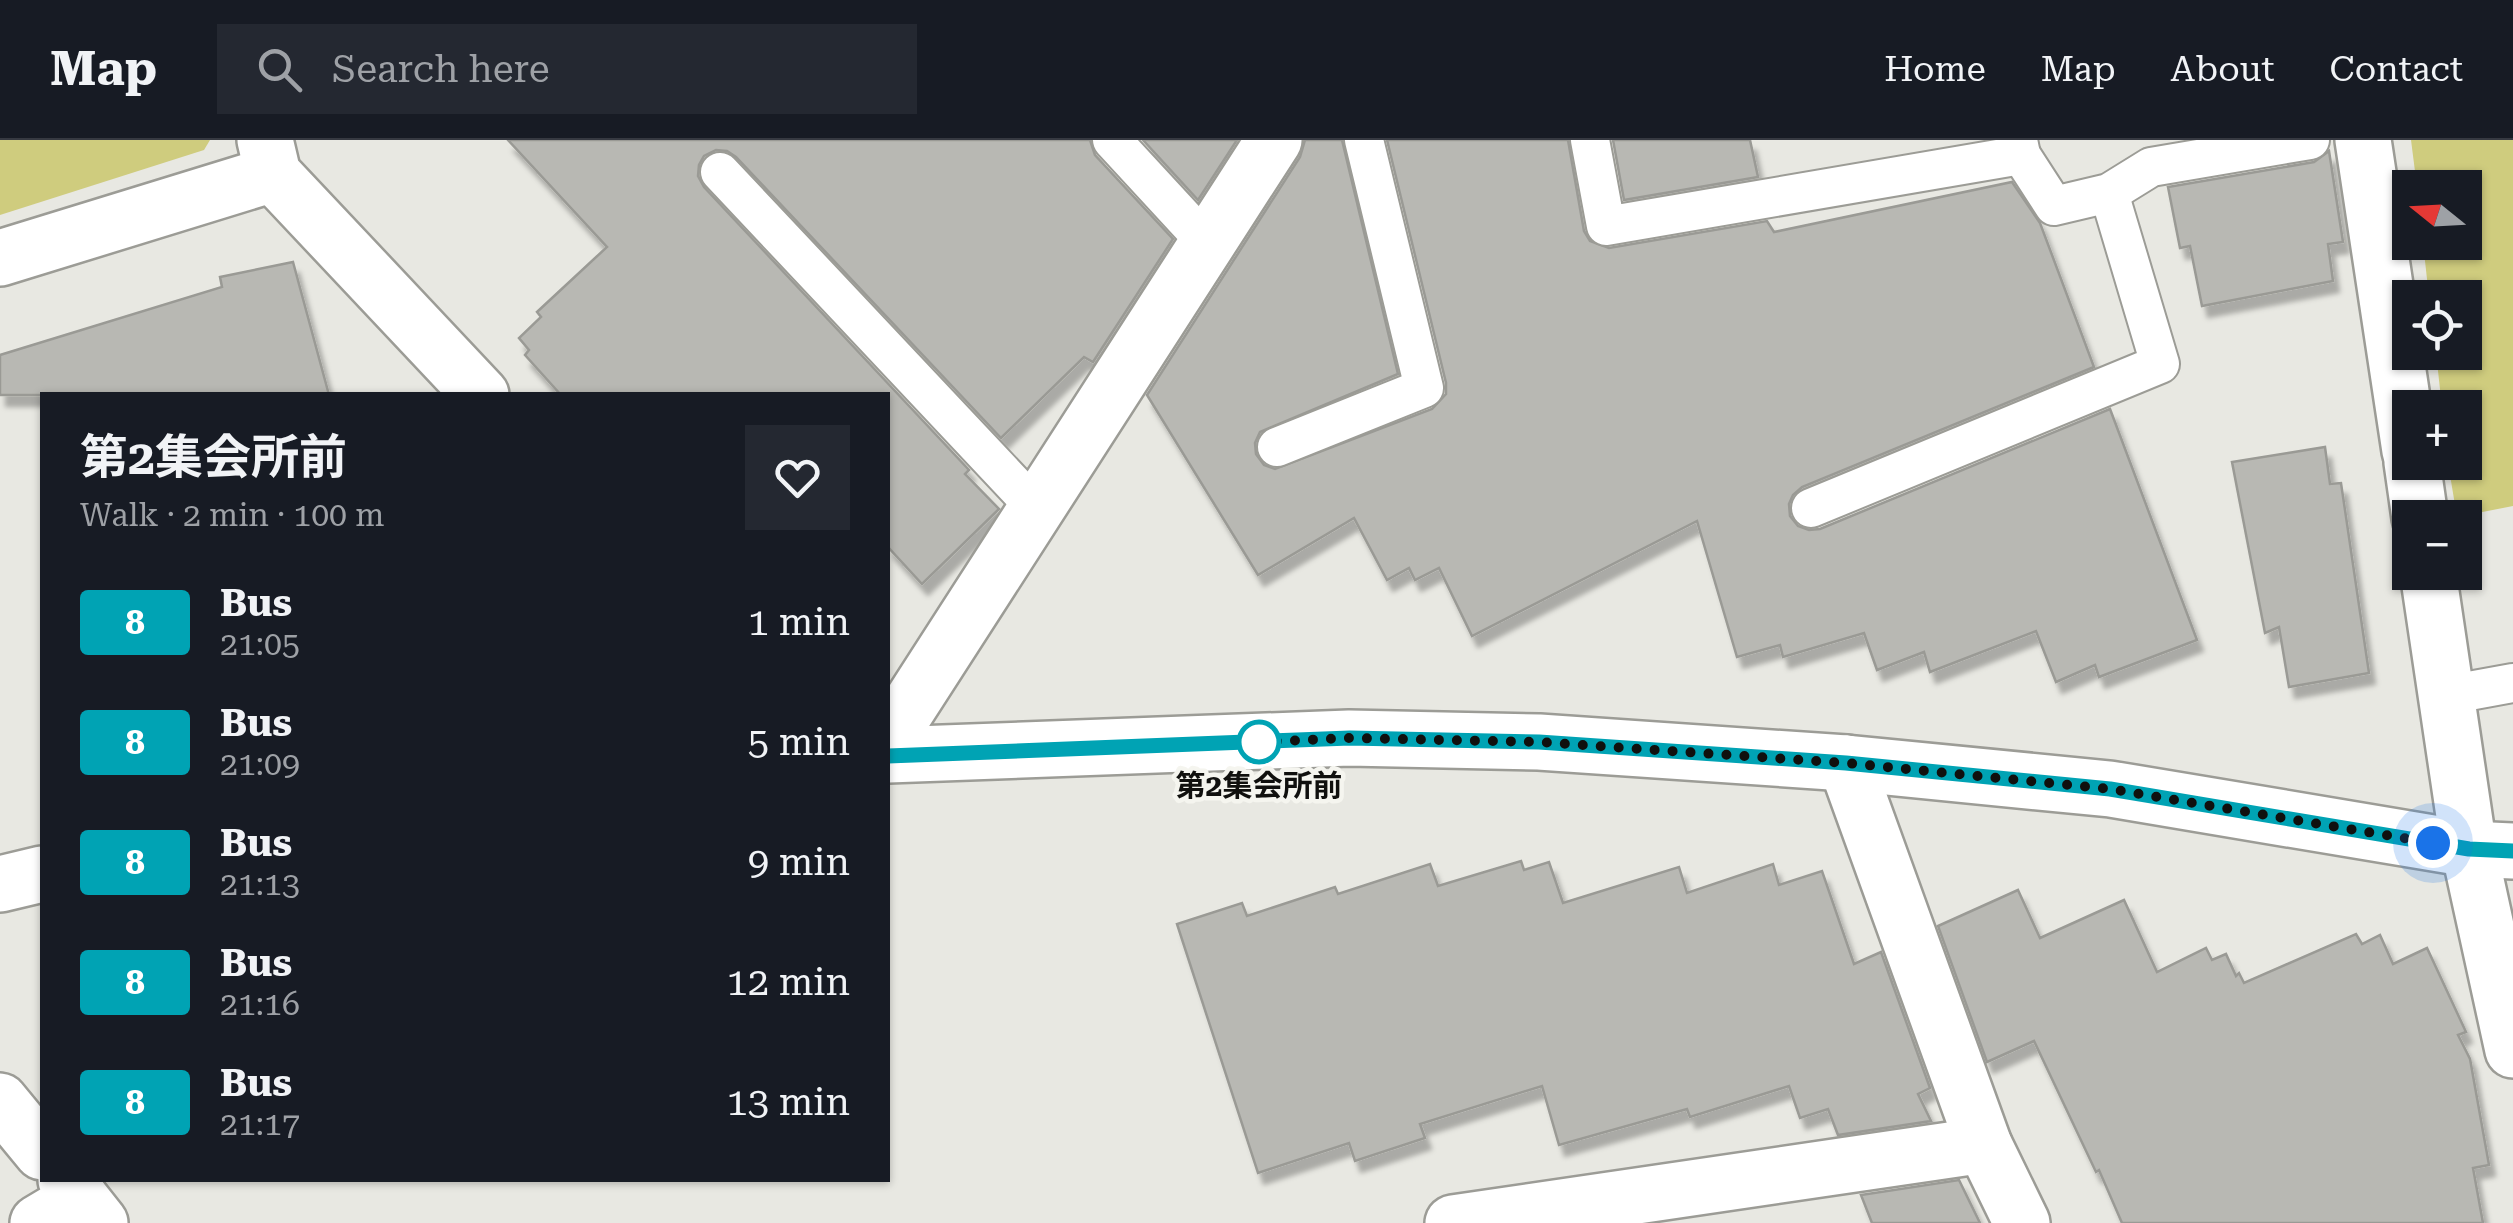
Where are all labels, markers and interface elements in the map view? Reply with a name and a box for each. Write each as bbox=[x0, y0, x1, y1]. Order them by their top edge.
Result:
search box bbox=[217, 24, 917, 114]
text: Map bbox=[50, 41, 157, 97]
icon: search bbox=[252, 42, 307, 97]
text: Search here bbox=[332, 47, 550, 91]
text: Home bbox=[1884, 49, 1986, 90]
text: Map bbox=[2041, 49, 2116, 90]
text: About bbox=[2171, 49, 2275, 90]
text: Contact bbox=[2330, 49, 2463, 90]
north arrow bbox=[2392, 170, 2482, 260]
map controls bbox=[2392, 170, 2482, 590]
button: locate bbox=[2392, 280, 2482, 370]
button: + bbox=[2392, 390, 2482, 480]
button: heart bbox=[745, 425, 850, 530]
text: 第2集会所前 bbox=[80, 430, 347, 486]
text: Walk · 2 min · 100 m bbox=[80, 496, 384, 534]
button: − bbox=[2392, 500, 2482, 590]
text: Bus bbox=[220, 581, 292, 625]
text: 1 min bbox=[748, 600, 850, 644]
text: 8 bbox=[125, 602, 145, 643]
text: 21:05 bbox=[220, 625, 300, 663]
text: Bus bbox=[220, 701, 292, 745]
text: 5 min bbox=[748, 720, 850, 764]
marker: 第2集会所前 bbox=[1238, 721, 1280, 763]
text: 8 bbox=[125, 722, 145, 763]
text: 21:09 bbox=[220, 745, 300, 783]
place label: 第2集会所前 bbox=[1176, 768, 1342, 803]
your location bbox=[2408, 818, 2458, 868]
text: Bus bbox=[220, 821, 292, 865]
text: 9 min bbox=[748, 840, 850, 884]
text: 8 bbox=[125, 842, 145, 883]
text: 21:13 bbox=[220, 865, 300, 903]
text: Bus bbox=[220, 941, 292, 985]
text: 12 min bbox=[727, 960, 850, 1004]
text: 8 bbox=[125, 962, 145, 1003]
text: 21:16 bbox=[220, 985, 300, 1023]
text: Bus bbox=[220, 1061, 292, 1105]
text: 13 min bbox=[727, 1080, 850, 1124]
text: 8 bbox=[125, 1082, 145, 1123]
text: 21:17 bbox=[220, 1105, 300, 1143]

